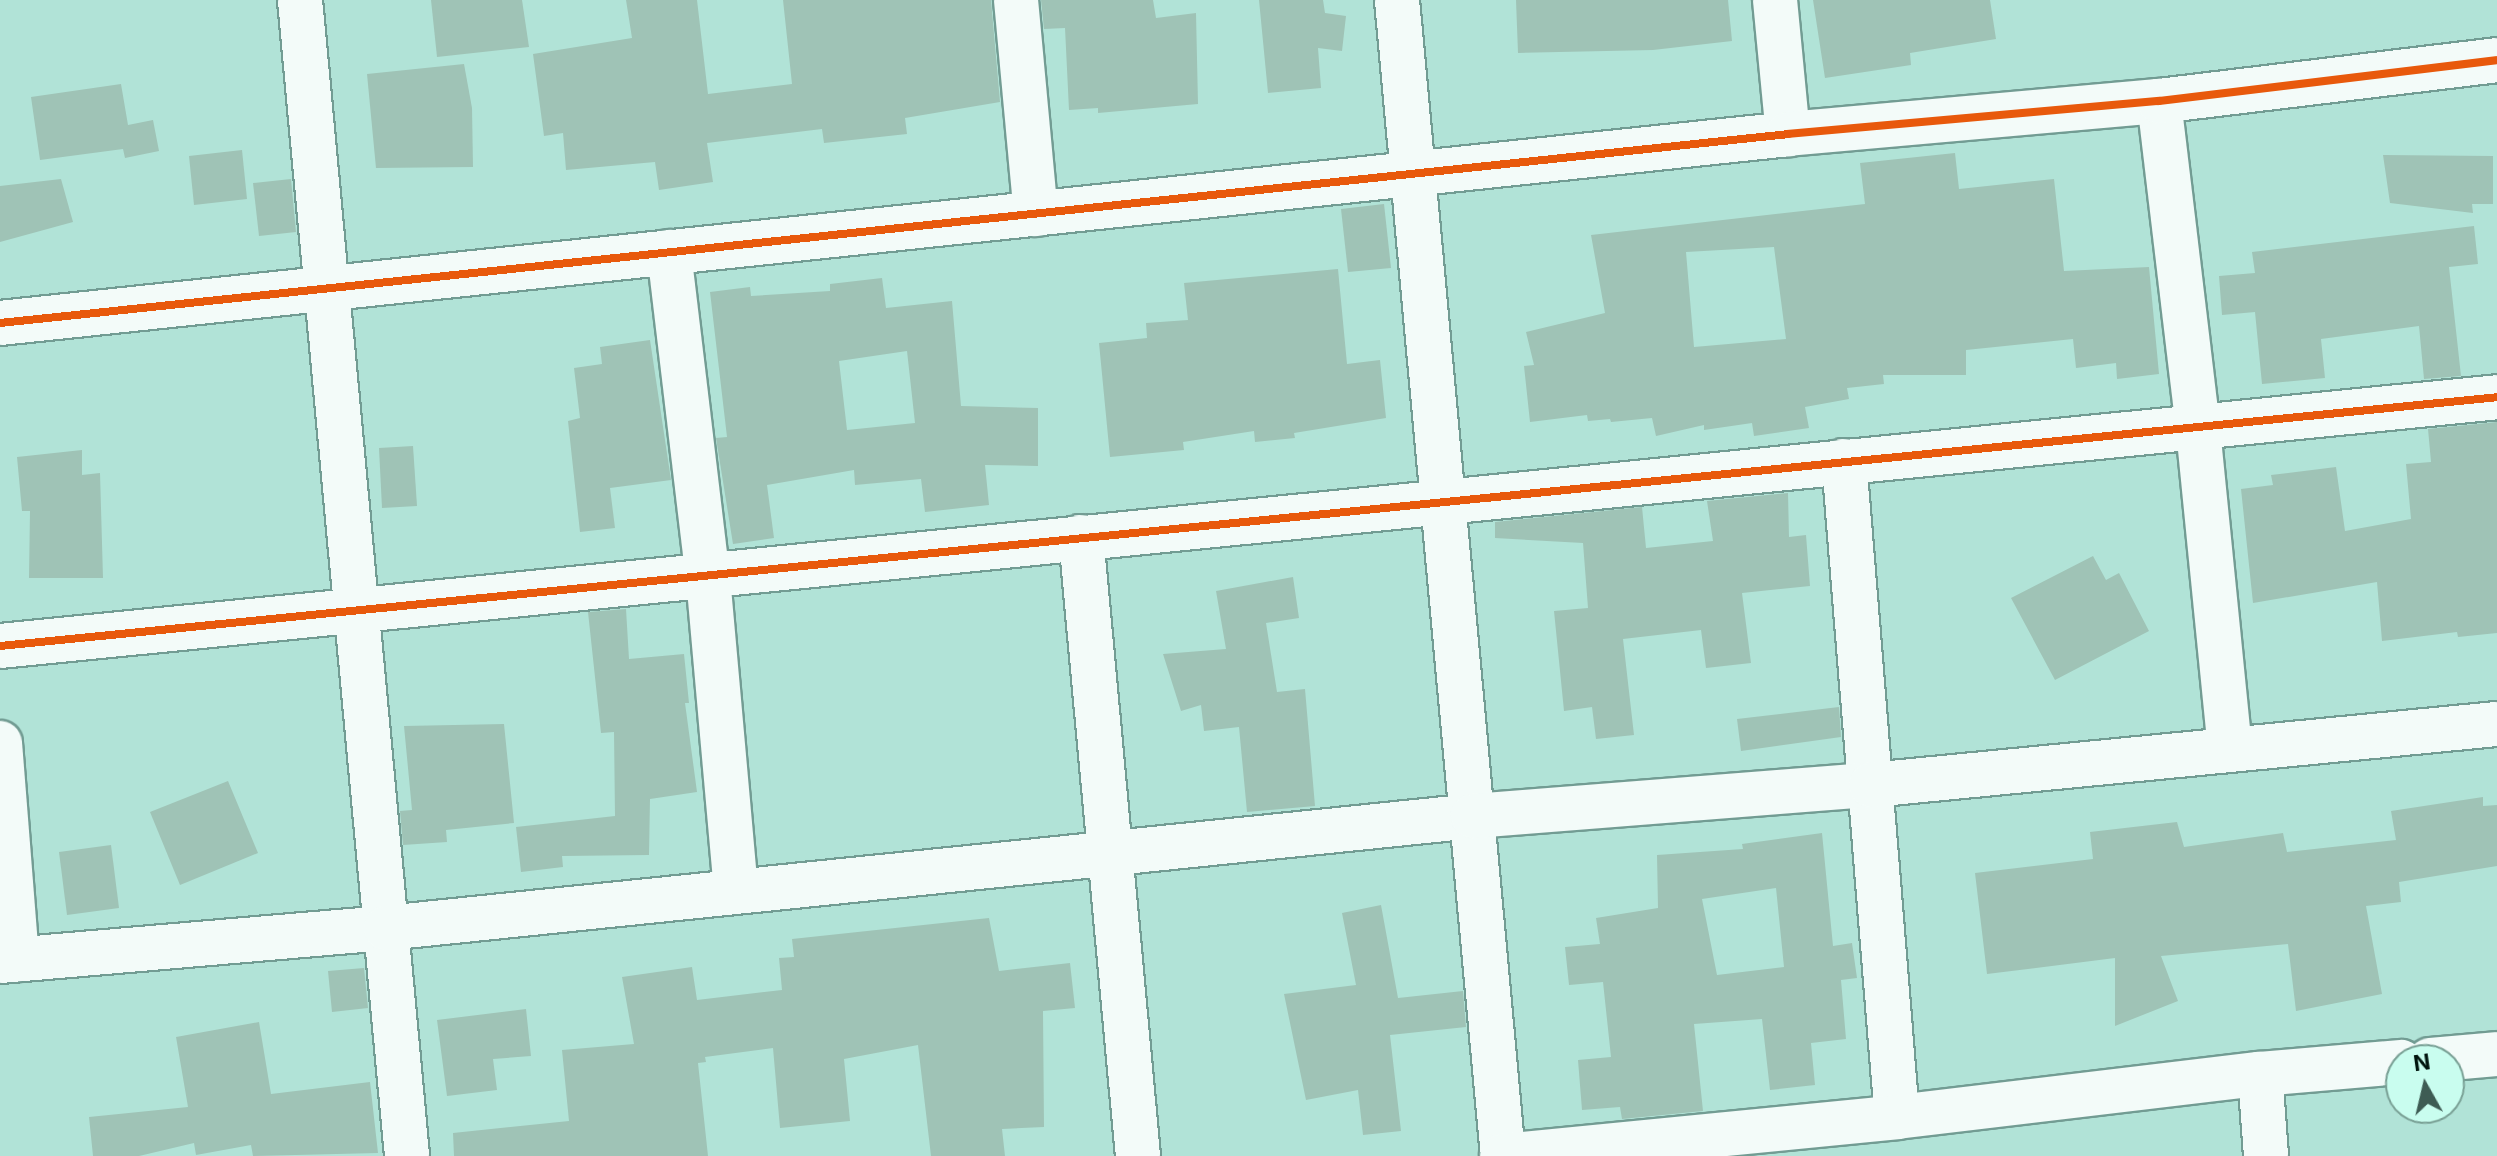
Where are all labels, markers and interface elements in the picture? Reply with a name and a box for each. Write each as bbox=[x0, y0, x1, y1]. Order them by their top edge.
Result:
north arrow bbox=[2385, 1044, 2465, 1124]
text: N bbox=[2412, 1048, 2432, 1076]

